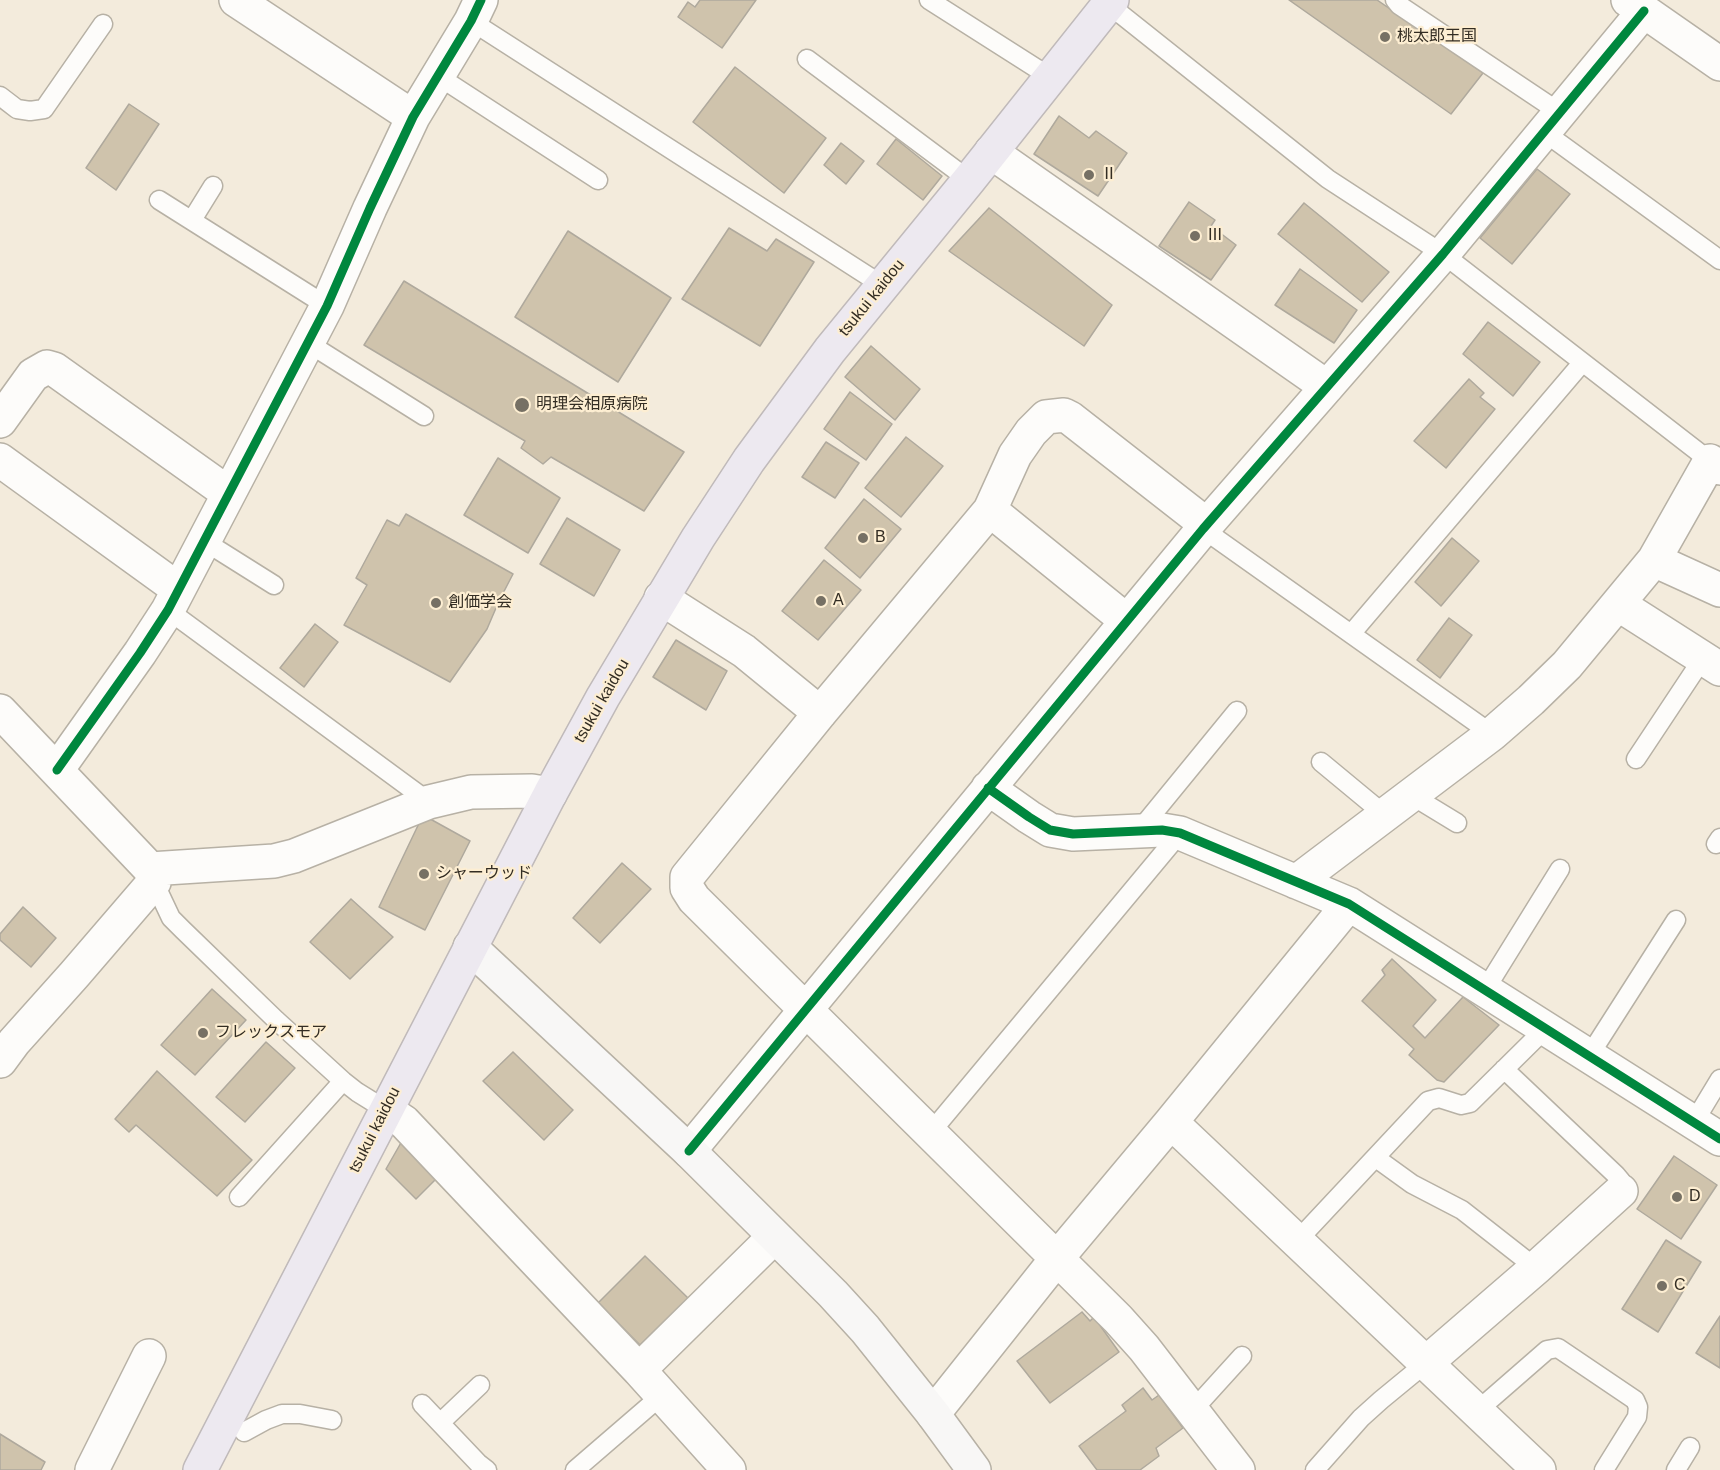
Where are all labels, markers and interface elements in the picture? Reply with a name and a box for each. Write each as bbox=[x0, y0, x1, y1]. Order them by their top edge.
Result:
place label: 桃太郎王国 bbox=[1397, 27, 1477, 47]
marker: 桃太郎王国 bbox=[1378, 30, 1392, 44]
place label: Ⅱ bbox=[1101, 165, 1117, 185]
marker: Ⅱ bbox=[1082, 168, 1096, 182]
place label: Ⅲ bbox=[1207, 226, 1223, 246]
marker: Ⅲ bbox=[1188, 229, 1202, 243]
street label: tsukui kaidou bbox=[835, 256, 909, 340]
place label: 明理会相原病院 bbox=[536, 395, 648, 415]
marker: 明理会相原病院 bbox=[513, 396, 531, 414]
place label: B bbox=[875, 528, 886, 548]
marker: B bbox=[856, 531, 870, 545]
place label: A bbox=[833, 591, 844, 611]
place label: 創価学会 bbox=[448, 593, 512, 613]
marker: A bbox=[814, 594, 828, 608]
marker: 創価学会 bbox=[429, 596, 443, 610]
street label: tsukui kaidou bbox=[570, 656, 634, 746]
place label: シャーウッド bbox=[436, 864, 532, 884]
marker: シャーウッド bbox=[417, 867, 431, 881]
place label: フレックスモア bbox=[215, 1023, 327, 1043]
marker: フレックスモア bbox=[196, 1026, 210, 1040]
street label: tsukui kaidou bbox=[345, 1084, 405, 1176]
place label: D bbox=[1689, 1187, 1701, 1207]
marker: D bbox=[1670, 1190, 1684, 1204]
place label: C bbox=[1674, 1276, 1686, 1296]
marker: C bbox=[1655, 1279, 1669, 1293]

